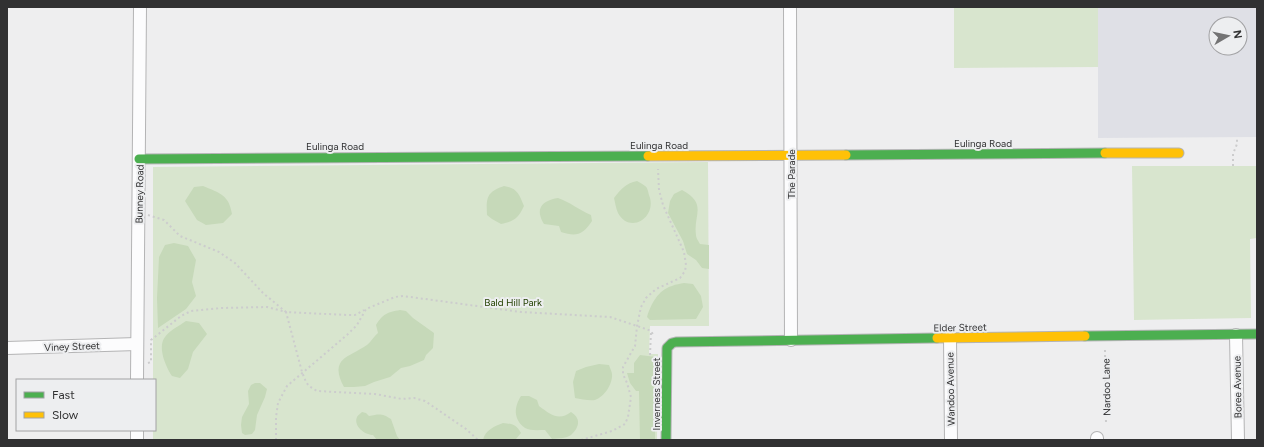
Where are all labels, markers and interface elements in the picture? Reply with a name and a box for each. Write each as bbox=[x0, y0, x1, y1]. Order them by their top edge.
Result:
north arrow bbox=[1208, 16, 1248, 56]
text: N bbox=[1230, 29, 1244, 40]
street label: Eulinga Road bbox=[954, 137, 1012, 150]
street label: Eulinga Road bbox=[630, 139, 688, 152]
street label: Eulinga Road bbox=[306, 140, 364, 153]
street label: The Parade bbox=[785, 149, 798, 199]
street label: Bunney Road bbox=[132, 164, 147, 224]
park label: Bald Hill Park bbox=[484, 296, 542, 309]
street label: Elder Street bbox=[933, 321, 987, 334]
street label: Viney Street bbox=[44, 339, 100, 354]
street label: Wandoo Avenue bbox=[943, 352, 958, 426]
street label: Boree Avenue bbox=[1230, 355, 1245, 418]
street label: Inverness Street bbox=[650, 357, 663, 430]
street label: Nardoo Lane bbox=[1099, 358, 1114, 416]
legend bbox=[16, 379, 156, 431]
text: Fast bbox=[52, 388, 75, 402]
text: Slow bbox=[52, 408, 79, 422]

